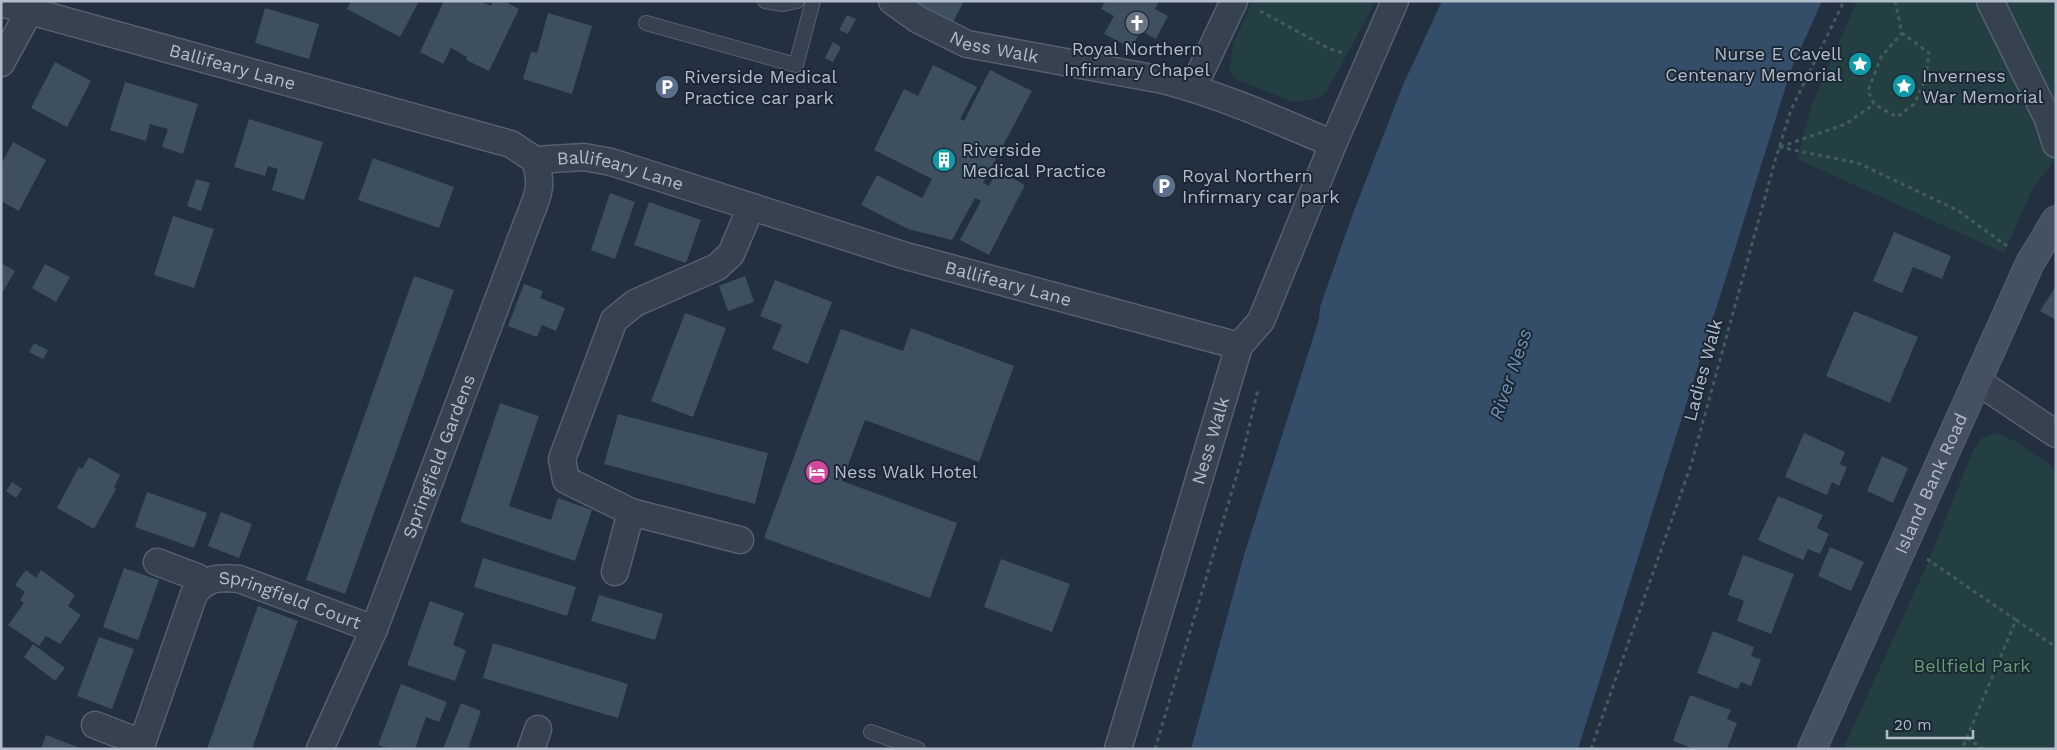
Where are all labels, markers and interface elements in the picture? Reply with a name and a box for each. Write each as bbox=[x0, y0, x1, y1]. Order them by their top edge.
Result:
church icon: Royal Northern Infirmary Chapel bbox=[1124, 10, 1150, 36]
street label: Ness Walk bbox=[946, 26, 1040, 67]
place label: Royal Northern Infirmary Chapel bbox=[1064, 38, 1210, 80]
street label: Ballifeary Lane bbox=[167, 39, 298, 94]
place label: Nurse E Cavell Centenary Memorial bbox=[1665, 43, 1842, 85]
place icon: Nurse E Cavell Centenary Memorial bbox=[1847, 51, 1873, 77]
place label: Inverness War Memorial bbox=[1922, 65, 2044, 107]
place label: Riverside Medical Practice car park bbox=[684, 66, 837, 108]
place icon: Inverness War Memorial bbox=[1891, 73, 1917, 99]
parking icon: Riverside Medical Practice car park bbox=[654, 74, 680, 100]
place label: Riverside Medical Practice bbox=[962, 139, 1106, 181]
street label: Ballifeary Lane bbox=[556, 146, 686, 194]
building icon: Riverside Medical Practice bbox=[931, 147, 957, 173]
place label: Royal Northern Infirmary car park bbox=[1182, 165, 1339, 207]
parking icon: Royal Northern Infirmary car park bbox=[1151, 173, 1177, 199]
street label: Ballifeary Lane bbox=[943, 256, 1074, 310]
street label: Ladies Walk bbox=[1679, 316, 1726, 423]
water label: River Ness bbox=[1484, 325, 1537, 423]
street label: Springfield Gardens bbox=[398, 371, 479, 541]
street label: Ness Walk bbox=[1187, 394, 1233, 487]
street label: Island Bank Road bbox=[1890, 410, 1971, 557]
hotel icon: Ness Walk Hotel bbox=[804, 459, 830, 485]
place label: Ness Walk Hotel bbox=[834, 461, 978, 482]
street label: Springfield Court bbox=[219, 567, 364, 633]
park label: Bellfield Park bbox=[1913, 655, 2031, 676]
scale bar bbox=[1887, 708, 1973, 740]
text: 20 m bbox=[1894, 716, 1932, 734]

